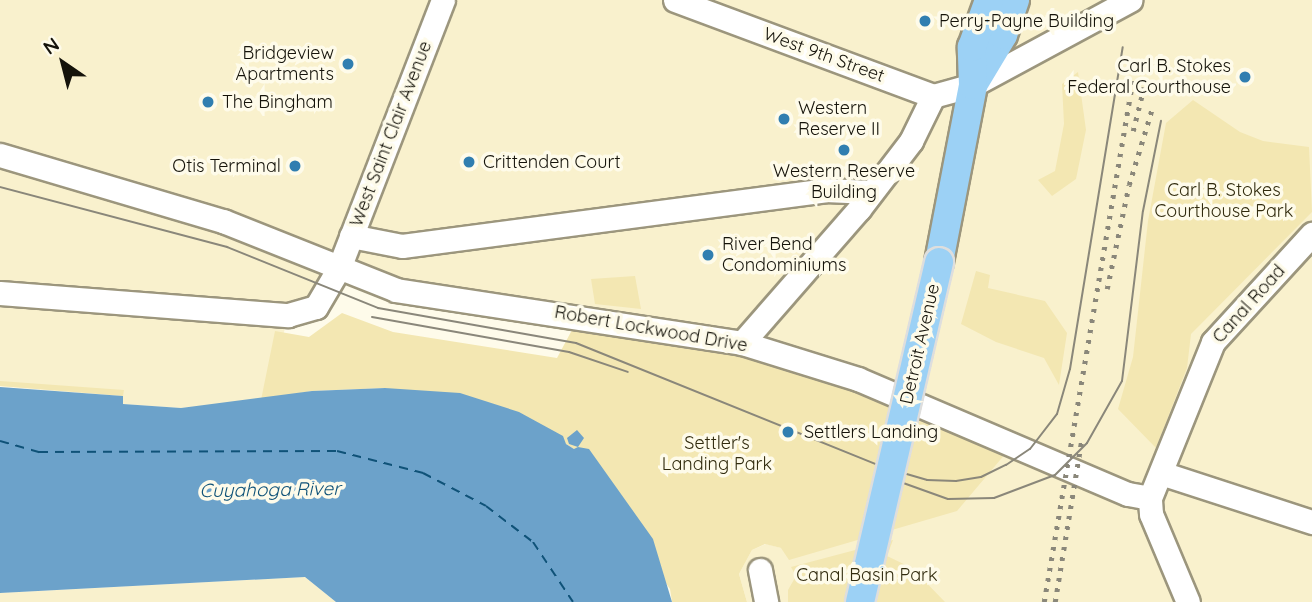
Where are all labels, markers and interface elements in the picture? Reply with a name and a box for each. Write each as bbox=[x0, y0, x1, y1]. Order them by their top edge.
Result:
place label: Perry-Payne Building bbox=[939, 10, 1114, 32]
marker: Perry-Payne Building bbox=[917, 13, 933, 29]
street label: West 9th Street bbox=[761, 23, 887, 87]
north arrow bbox=[28, 28, 98, 98]
text: N bbox=[38, 32, 64, 60]
street label: West Saint Clair Avenue bbox=[346, 38, 436, 230]
place label: Bridgeview Apartments bbox=[236, 43, 334, 86]
marker: Bridgeview Apartments bbox=[340, 56, 356, 72]
place label: Carl B. Stokes Federal Courthouse bbox=[1067, 56, 1231, 98]
marker: Carl B. Stokes Federal Courthouse bbox=[1237, 69, 1253, 85]
place label: The Bingham bbox=[222, 91, 333, 113]
marker: The Bingham bbox=[200, 94, 216, 110]
place label: Western Reserve II bbox=[798, 98, 880, 140]
marker: Western Reserve II bbox=[776, 111, 792, 127]
marker: Western Reserve Building bbox=[836, 142, 852, 158]
place label: Crittenden Court bbox=[483, 151, 621, 173]
marker: Crittenden Court bbox=[461, 154, 477, 170]
place label: Otis Terminal bbox=[172, 155, 281, 177]
marker: Otis Terminal bbox=[287, 158, 303, 174]
place label: Western Reserve Building bbox=[773, 161, 915, 204]
park label: Carl B. Stokes Courthouse Park bbox=[1155, 180, 1293, 222]
place label: River Bend Condominiums bbox=[722, 234, 846, 276]
marker: River Bend Condominiums bbox=[700, 247, 716, 263]
street label: Canal Road bbox=[1208, 260, 1290, 348]
street label: Detroit Avenue bbox=[896, 282, 944, 406]
street label: Robert Lockwood Drive bbox=[553, 301, 749, 357]
place label: Settlers Landing bbox=[804, 421, 938, 443]
marker: Settlers Landing bbox=[778, 422, 798, 442]
park label: Settler's Landing Park bbox=[662, 433, 772, 476]
water label: Cuyahoga River bbox=[199, 477, 341, 503]
park label: Canal Basin Park bbox=[796, 564, 938, 586]

